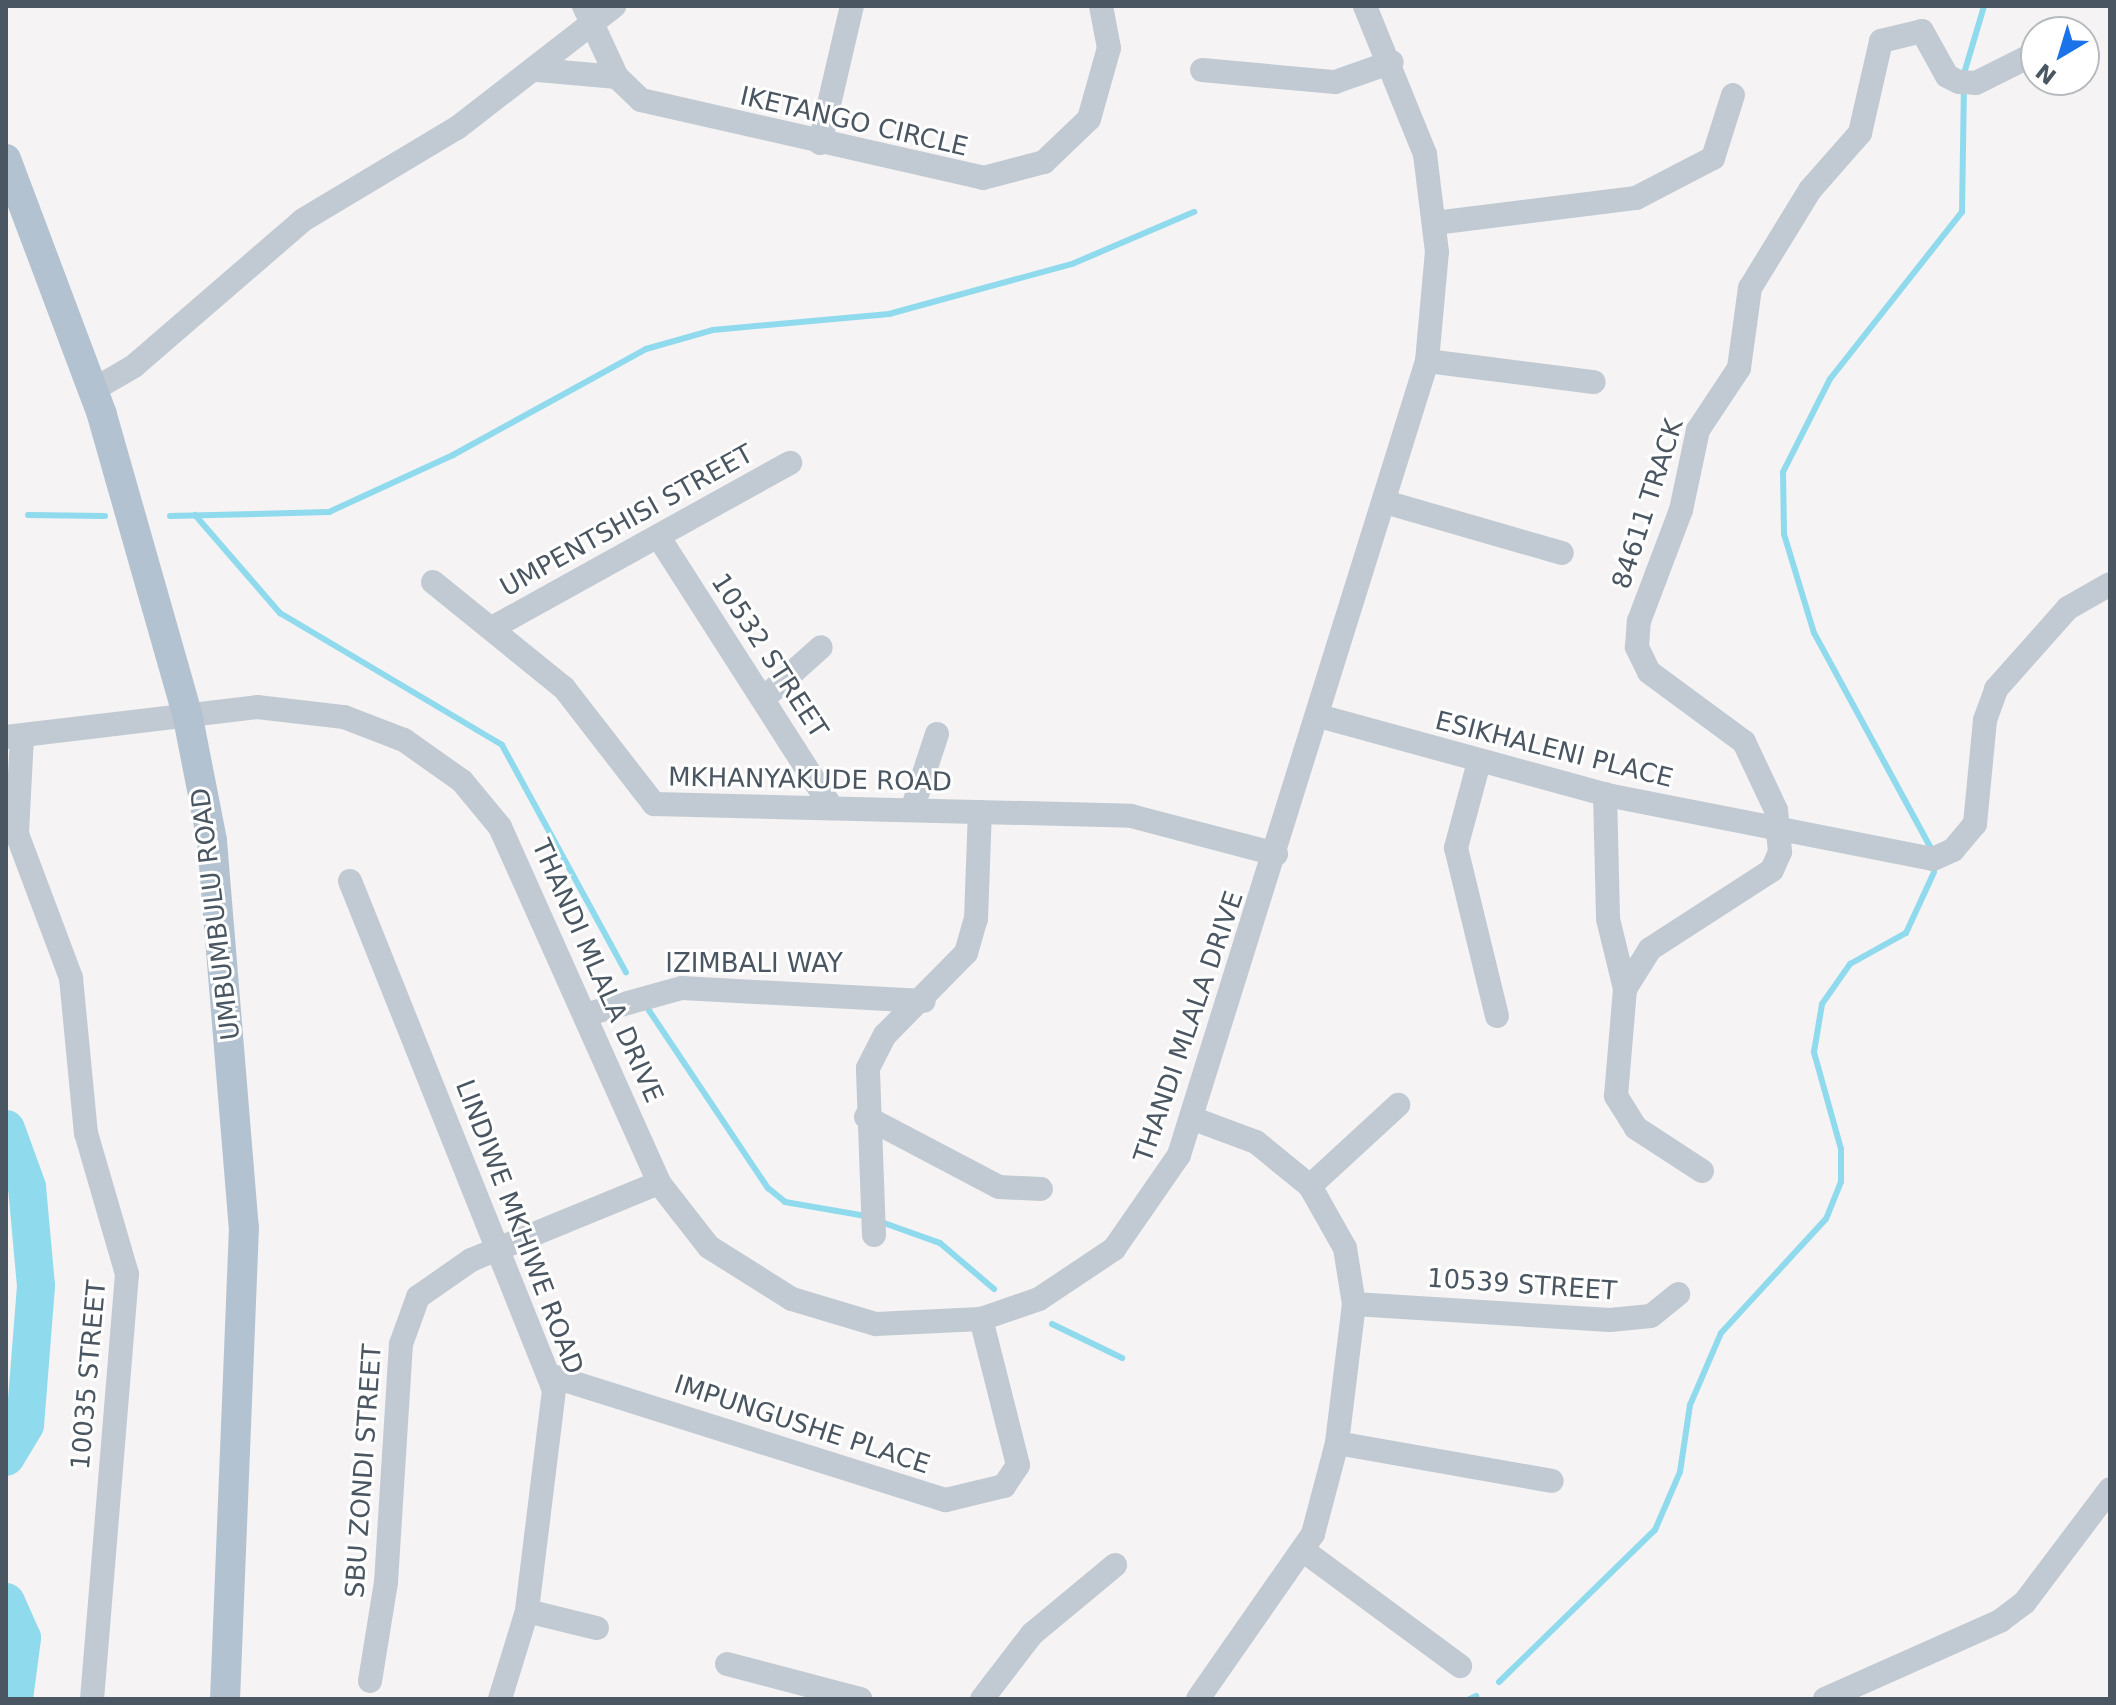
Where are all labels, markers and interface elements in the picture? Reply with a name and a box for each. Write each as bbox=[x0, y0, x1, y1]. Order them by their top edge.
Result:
north arrow bbox=[2020, 16, 2100, 96]
text: N bbox=[2031, 58, 2061, 89]
street label: IKETANGO CIRCLE bbox=[737, 81, 971, 163]
street label: 84611 TRACK bbox=[1606, 415, 1690, 593]
street label: UMPENTSHISI STREET bbox=[495, 438, 759, 604]
street label: 10532 STREET bbox=[704, 568, 834, 744]
street label: ESIKHALENI PLACE bbox=[1432, 705, 1676, 795]
street label: MKHANYAKUDE ROAD bbox=[668, 762, 952, 798]
street label: UMBUMBULU ROAD bbox=[185, 786, 247, 1042]
street label: THANDI MLALA DRIVE bbox=[525, 834, 669, 1108]
street label: THANDI MLALA DRIVE bbox=[1128, 887, 1250, 1167]
street label: IZIMBALI WAY bbox=[665, 948, 843, 980]
street label: LINDIWE MKHIWE ROAD bbox=[448, 1075, 590, 1379]
street label: 10539 STREET bbox=[1426, 1263, 1618, 1307]
street label: 10035 STREET bbox=[65, 1279, 113, 1471]
street label: SBU ZONDI STREET bbox=[340, 1343, 388, 1599]
street label: IMPUNGUSHE PLACE bbox=[670, 1369, 934, 1481]

